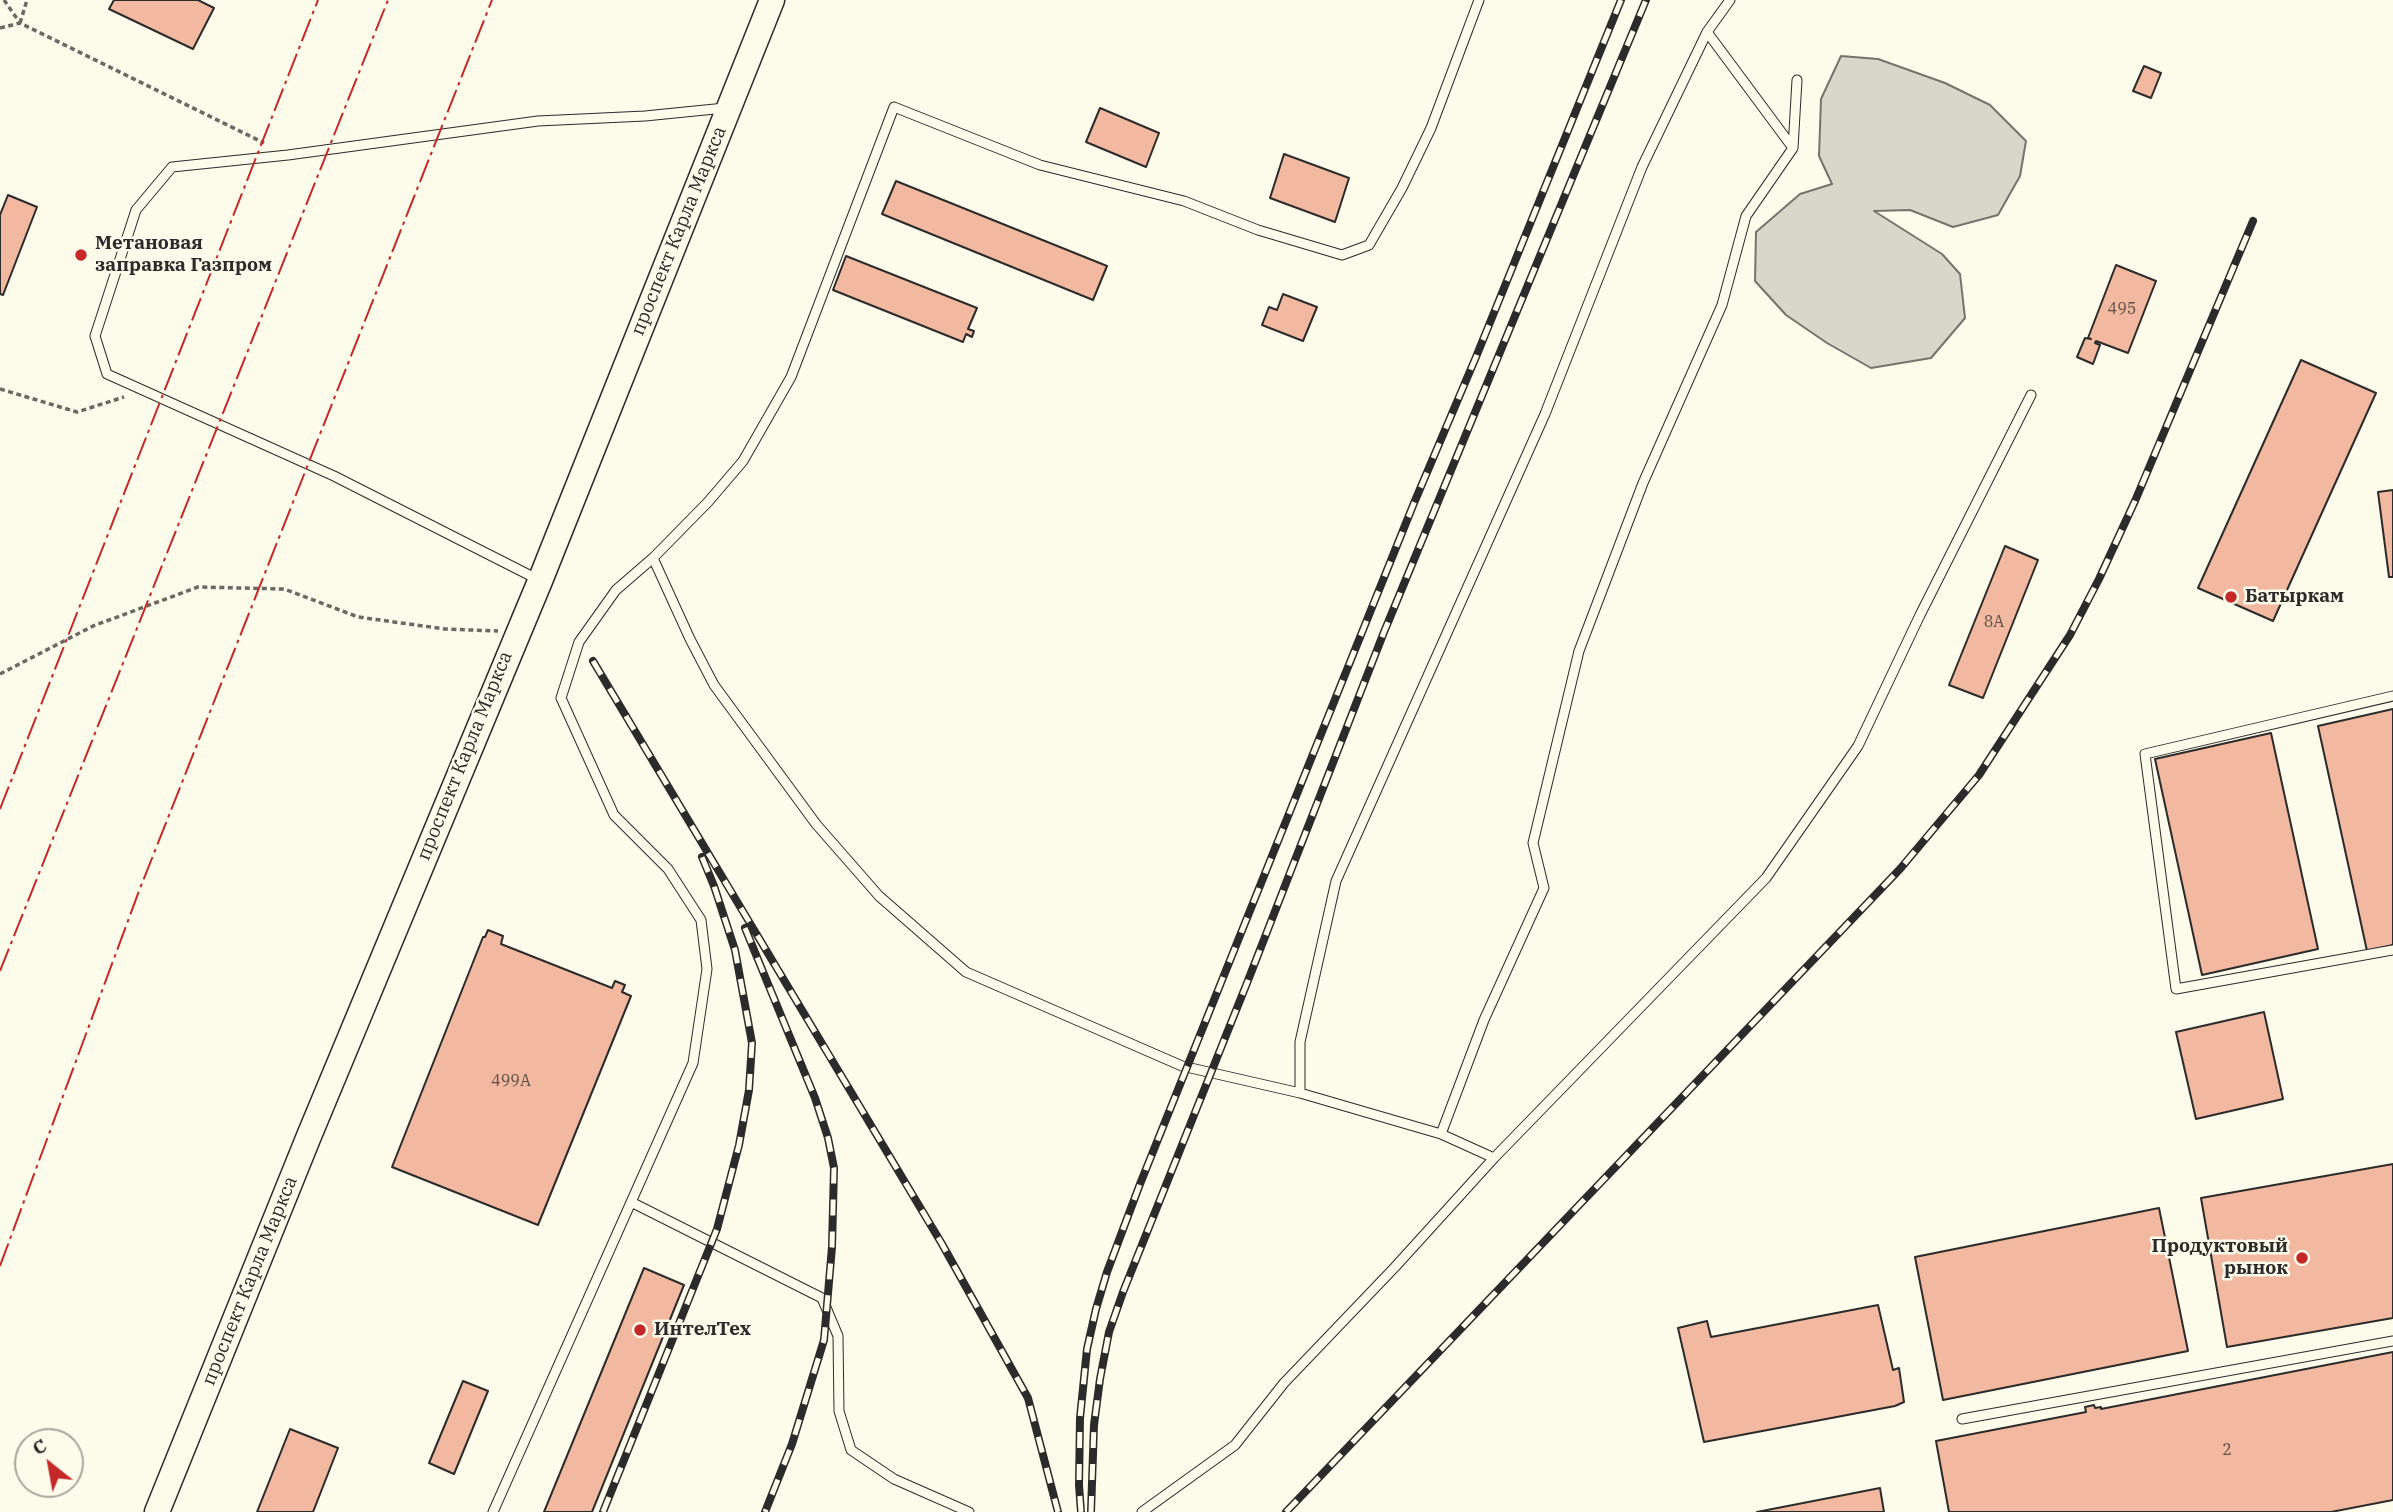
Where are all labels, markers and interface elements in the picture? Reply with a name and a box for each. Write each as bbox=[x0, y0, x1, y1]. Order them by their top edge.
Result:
street label: проспект Карла Маркса bbox=[626, 123, 732, 339]
place label: Метановая заправка Газпром bbox=[95, 233, 272, 277]
marker: Метановая заправка Газпром bbox=[73, 247, 89, 263]
house number: 495 bbox=[2108, 299, 2136, 319]
place label: Батыркам bbox=[2245, 586, 2344, 608]
marker: Батыркам bbox=[2223, 589, 2239, 605]
house number: 8А bbox=[1984, 612, 2004, 632]
street label: проспект Карла Маркса bbox=[412, 648, 518, 864]
house number: 499А bbox=[491, 1071, 531, 1091]
street label: проспект Карла Маркса bbox=[197, 1173, 303, 1389]
place label: Продуктовый рынок bbox=[2152, 1236, 2288, 1280]
marker: Продуктовый рынок bbox=[2294, 1250, 2310, 1266]
place label: ИнтелТех bbox=[654, 1319, 751, 1341]
marker: ИнтелТех bbox=[632, 1322, 648, 1338]
north arrow bbox=[14, 1428, 84, 1498]
text: С bbox=[28, 1433, 51, 1460]
house number: 2 bbox=[2222, 1440, 2232, 1460]

